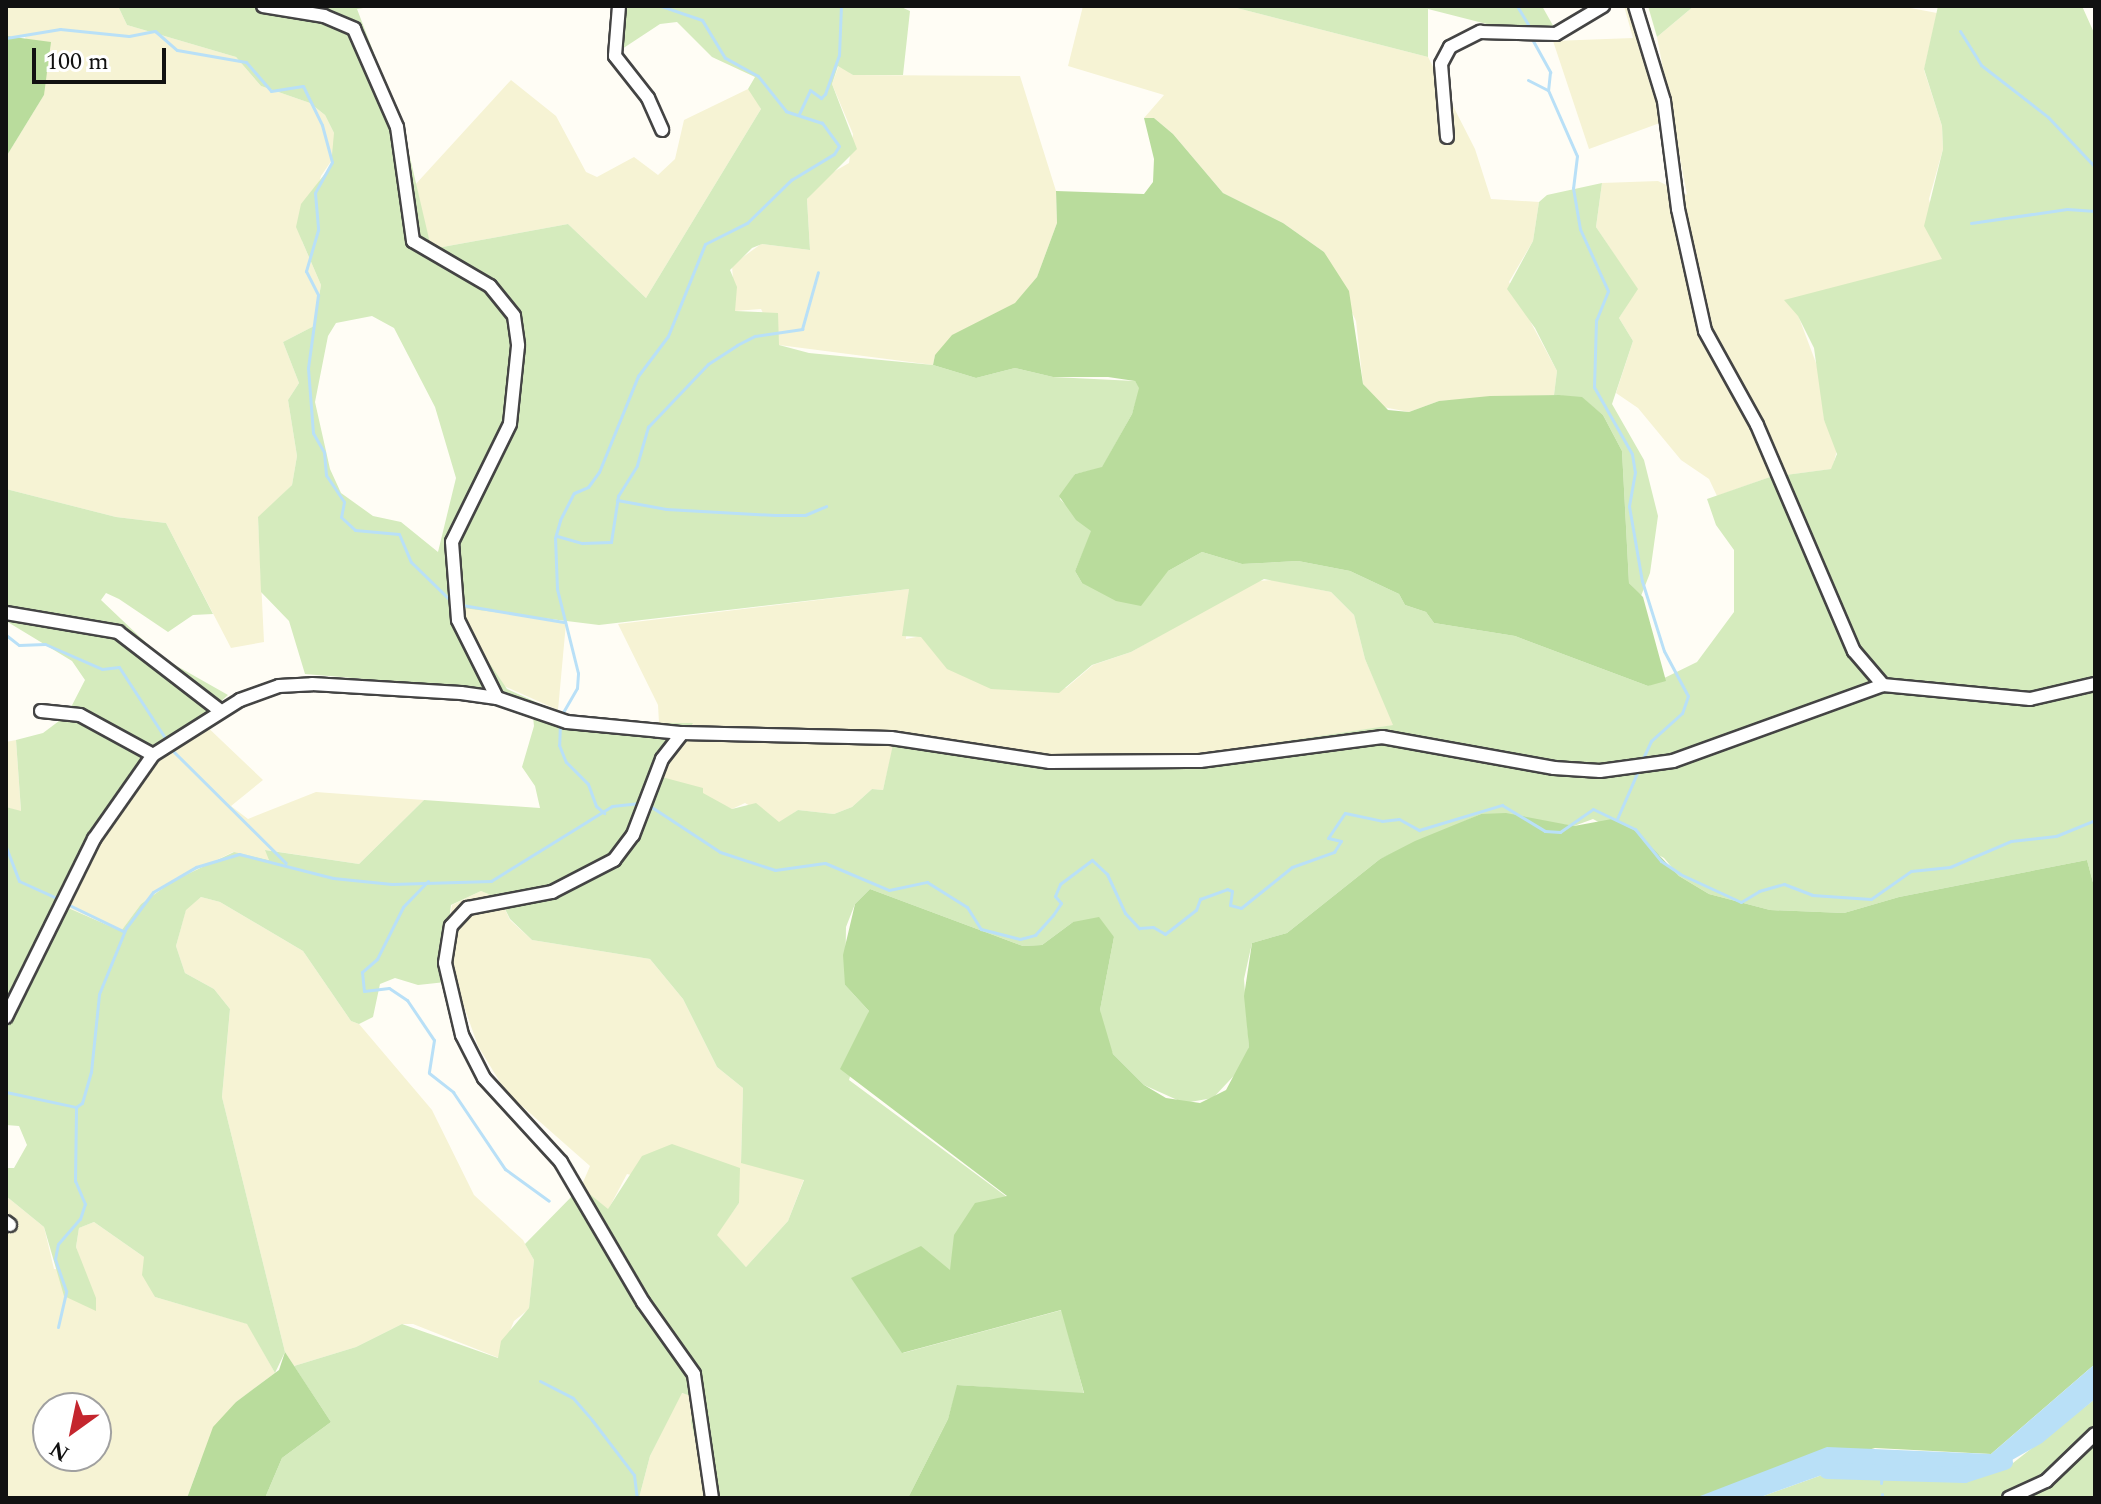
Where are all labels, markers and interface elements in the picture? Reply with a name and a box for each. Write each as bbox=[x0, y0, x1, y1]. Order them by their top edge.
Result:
scale bar bbox=[36, 32, 170, 82]
text: 100 m bbox=[46, 44, 109, 80]
north arrow bbox=[32, 1392, 112, 1472]
text: N bbox=[43, 1432, 76, 1470]

